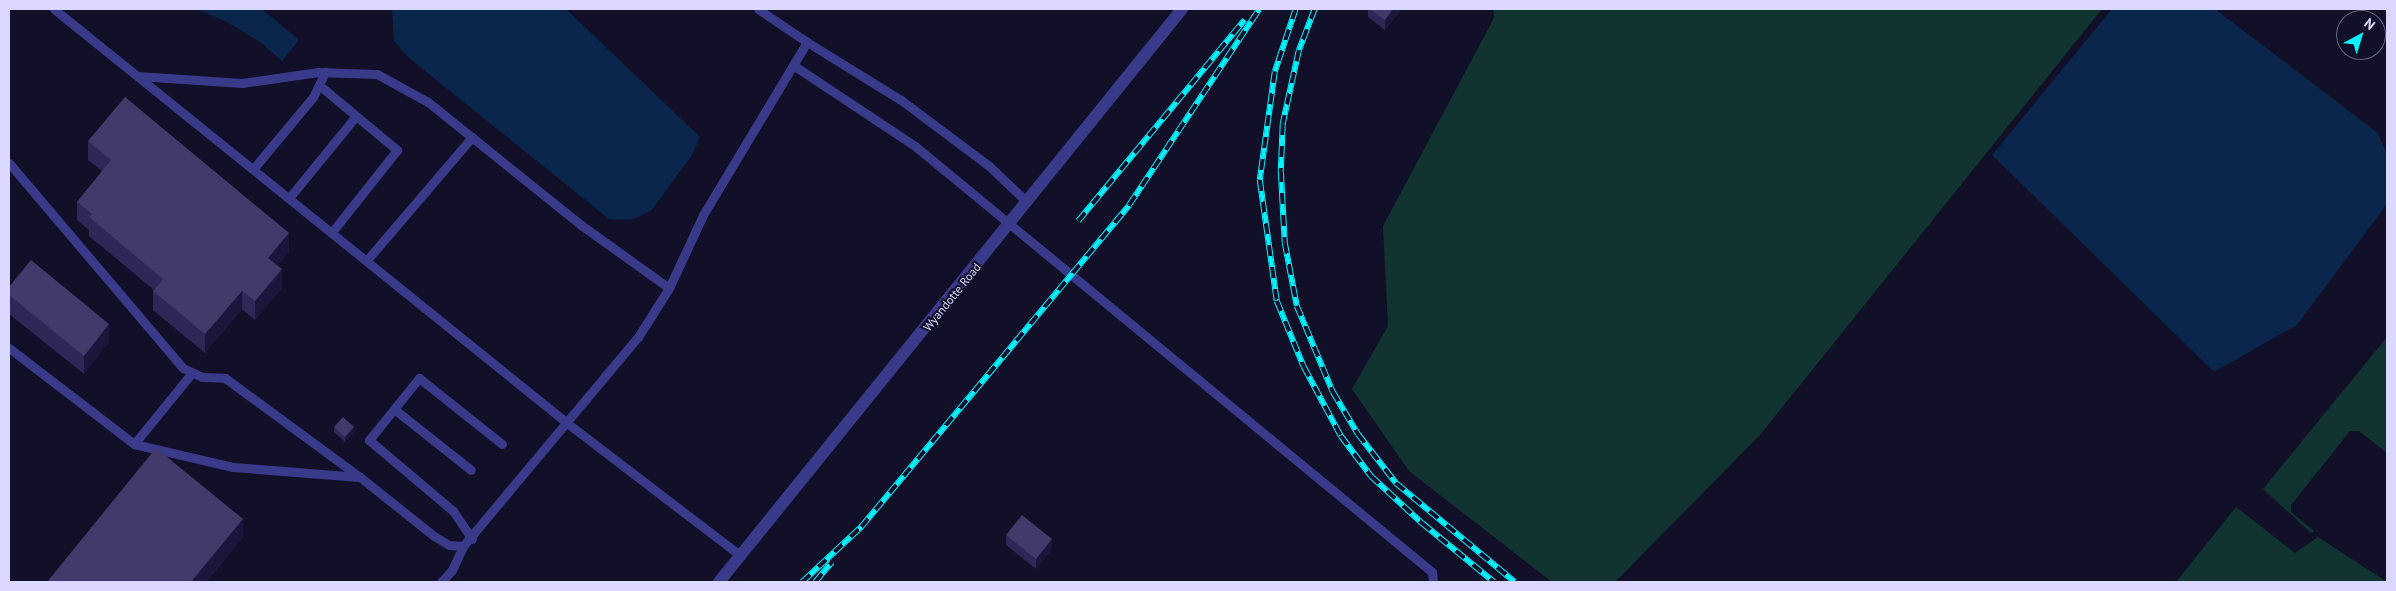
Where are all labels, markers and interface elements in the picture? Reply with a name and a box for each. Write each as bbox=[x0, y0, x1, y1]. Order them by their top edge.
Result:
north arrow bbox=[2336, 10, 2386, 60]
text: N bbox=[2361, 14, 2379, 34]
street label: Wyandotte Road bbox=[920, 260, 984, 334]

